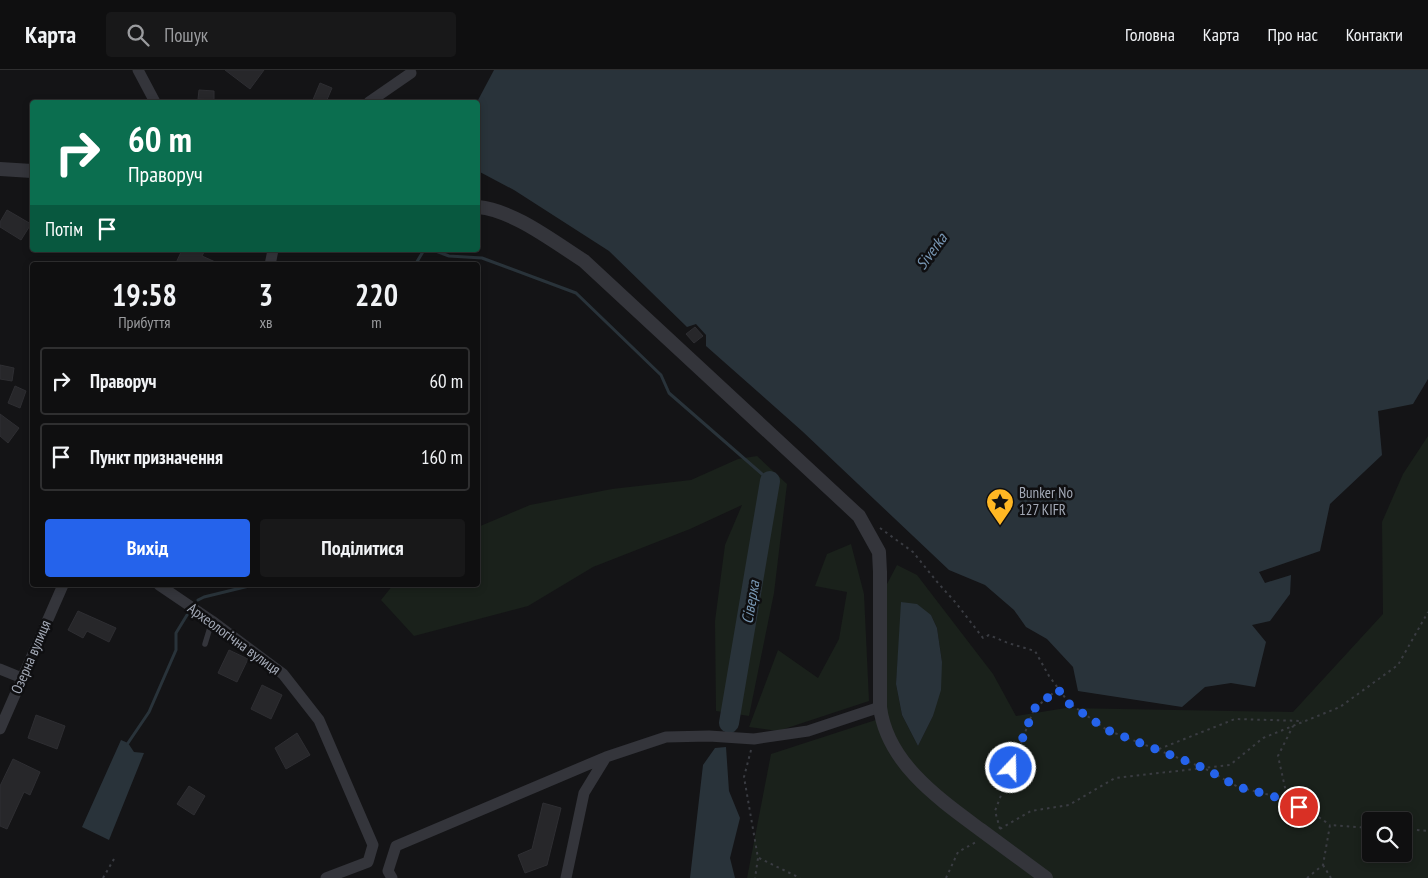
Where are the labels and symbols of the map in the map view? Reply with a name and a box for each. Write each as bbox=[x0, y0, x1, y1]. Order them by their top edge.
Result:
water label: Siverka bbox=[911, 228, 952, 273]
place label: Bunker No 127 KIFR bbox=[1019, 483, 1073, 519]
place icon: Bunker No 127 KIFR bbox=[985, 487, 1015, 526]
water label: Сіверка bbox=[736, 577, 764, 625]
street label: Археологічна вулиця bbox=[184, 598, 285, 679]
street label: Озерна вулиця bbox=[6, 617, 55, 697]
position arrow bbox=[984, 741, 1036, 793]
pin bbox=[1278, 786, 1320, 828]

